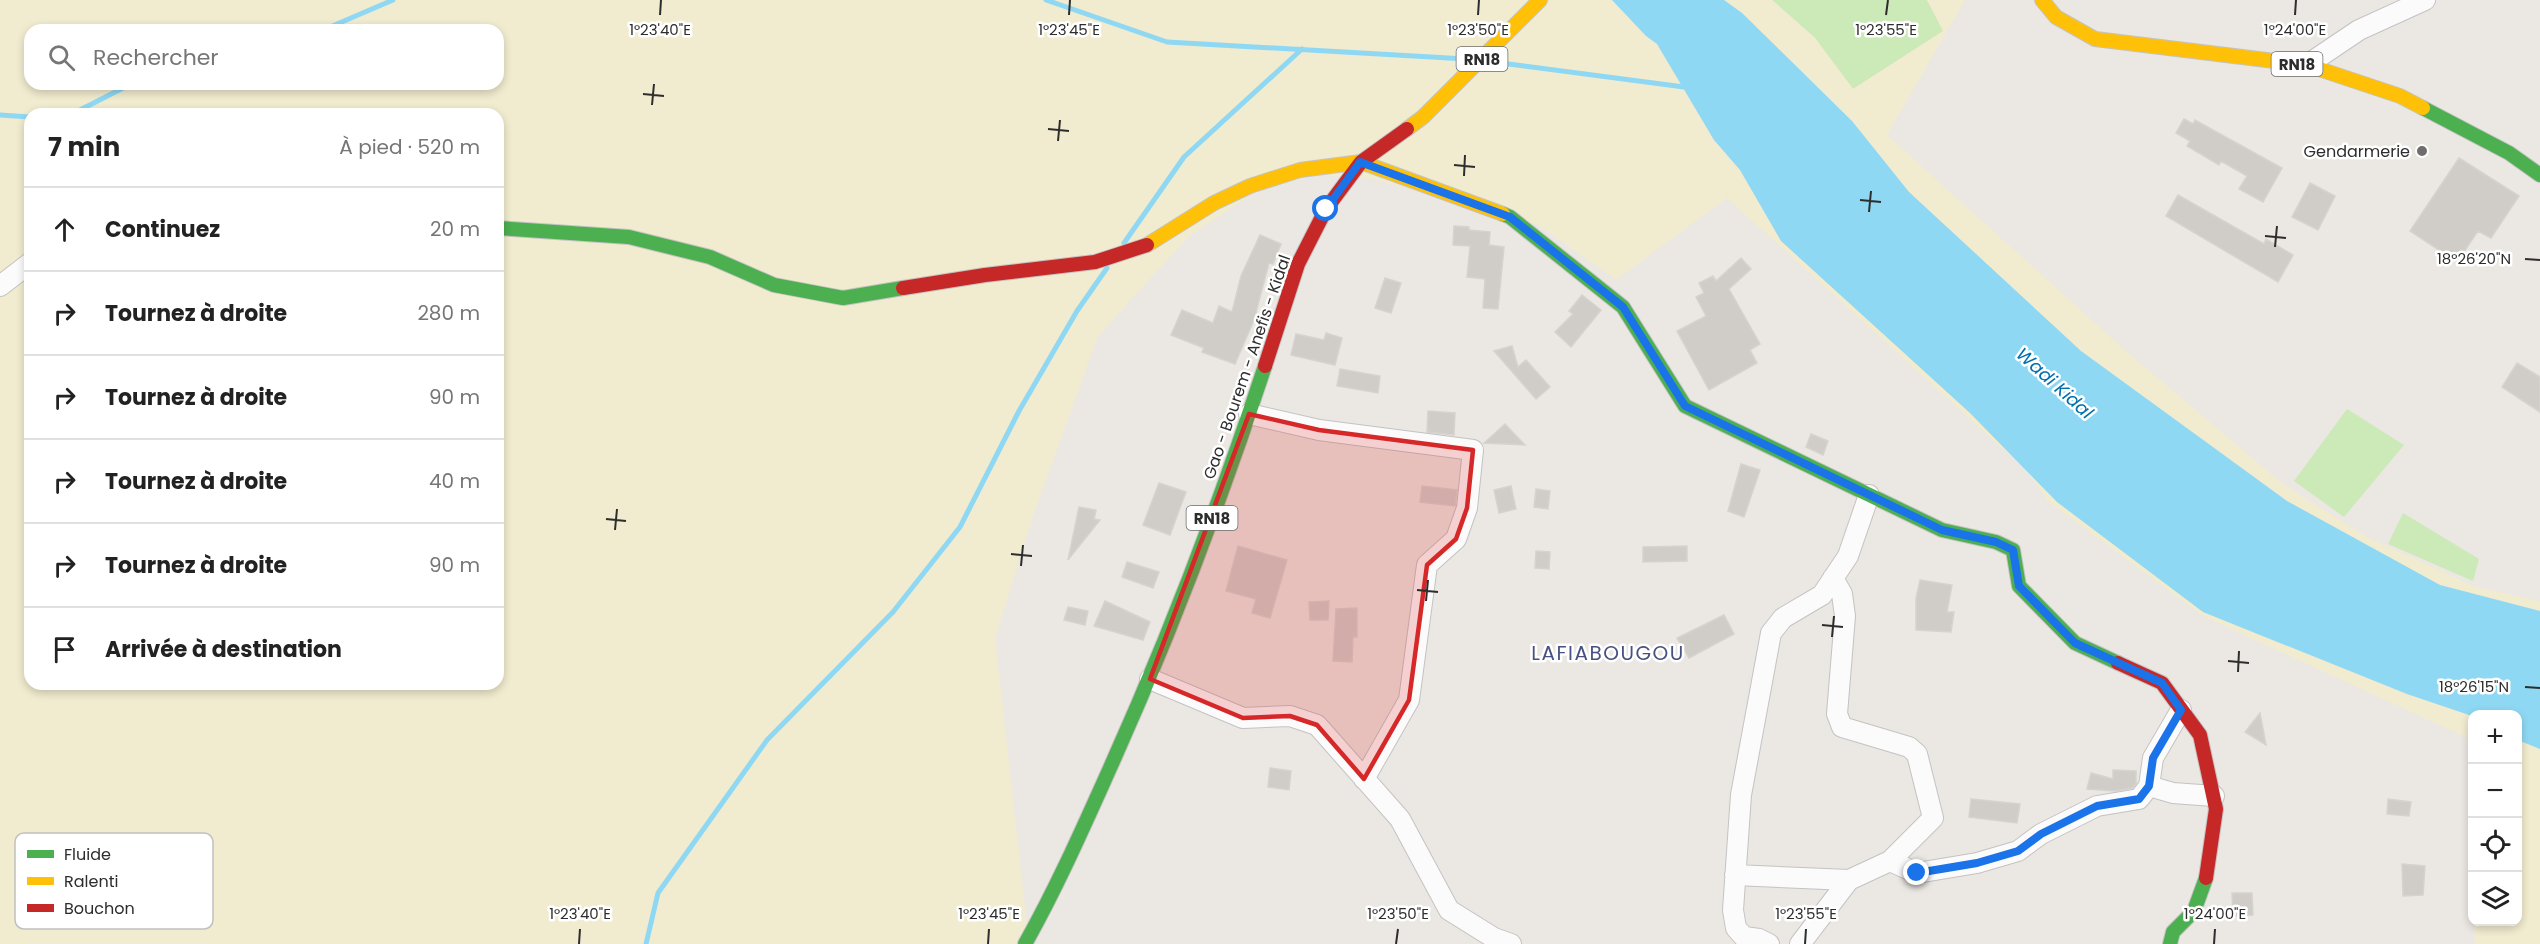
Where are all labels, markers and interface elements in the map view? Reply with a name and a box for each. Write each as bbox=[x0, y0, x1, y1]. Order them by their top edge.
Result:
text: 1°23'40"E bbox=[629, 19, 691, 40]
text: 1°23'45"E bbox=[1038, 19, 1100, 40]
text: 1°23'50"E bbox=[1447, 19, 1509, 40]
text: 1°23'55"E bbox=[1855, 19, 1917, 40]
text: 1°24'00"E bbox=[2264, 19, 2326, 40]
search box bbox=[24, 24, 504, 90]
icon: search bbox=[45, 41, 78, 74]
text: Rechercher bbox=[93, 42, 219, 73]
road number: RN18 bbox=[1456, 47, 1508, 71]
road number: RN18 bbox=[2272, 52, 2322, 76]
text: 7 min bbox=[48, 129, 120, 165]
text: À pied · 520 m bbox=[339, 133, 480, 161]
place label: Gendarmerie bbox=[2304, 140, 2410, 163]
marker: Gendarmerie bbox=[2415, 144, 2429, 158]
route start bbox=[1312, 195, 1338, 221]
icon: ahead bbox=[48, 213, 81, 246]
text: Continuez bbox=[105, 214, 220, 245]
text: 20 m bbox=[430, 215, 480, 243]
text: 18°26'20"N bbox=[2437, 248, 2511, 269]
street label: Gao - Bourem - Anefis - Kidal bbox=[1198, 252, 1296, 482]
icon: right bbox=[48, 297, 81, 330]
text: Tournez à droite bbox=[105, 298, 287, 329]
text: 280 m bbox=[417, 299, 480, 327]
water label: Wadi Kidal bbox=[2011, 342, 2099, 425]
icon: right bbox=[48, 381, 81, 414]
text: Tournez à droite bbox=[105, 382, 287, 413]
text: 90 m bbox=[429, 383, 480, 411]
icon: right bbox=[48, 465, 81, 498]
text: Tournez à droite bbox=[105, 466, 287, 497]
text: 40 m bbox=[429, 467, 480, 495]
road number: RN18 bbox=[1186, 506, 1238, 530]
icon: right bbox=[48, 549, 81, 582]
text: Tournez à droite bbox=[105, 550, 287, 581]
text: 90 m bbox=[429, 551, 480, 579]
icon: arrive bbox=[48, 633, 81, 666]
text: Arrivée à destination bbox=[105, 634, 342, 665]
district label: LAFIABOUGOU bbox=[1531, 639, 1685, 667]
text: 18°26'15"N bbox=[2439, 676, 2509, 697]
map controls bbox=[2468, 710, 2522, 926]
button: + bbox=[2468, 710, 2522, 764]
button: − bbox=[2468, 764, 2522, 818]
button: locate bbox=[2468, 818, 2522, 872]
legend bbox=[15, 833, 213, 929]
text: Fluide bbox=[64, 843, 111, 866]
route end bbox=[1903, 859, 1929, 885]
text: Ralenti bbox=[64, 870, 118, 893]
button: layers bbox=[2468, 872, 2522, 926]
text: Bouchon bbox=[64, 897, 135, 920]
text: 1°23'40"E bbox=[549, 903, 611, 924]
text: 1°23'45"E bbox=[958, 903, 1020, 924]
text: 1°23'50"E bbox=[1367, 903, 1429, 924]
text: 1°23'55"E bbox=[1775, 903, 1837, 924]
text: 1°24'00"E bbox=[2184, 903, 2246, 924]

